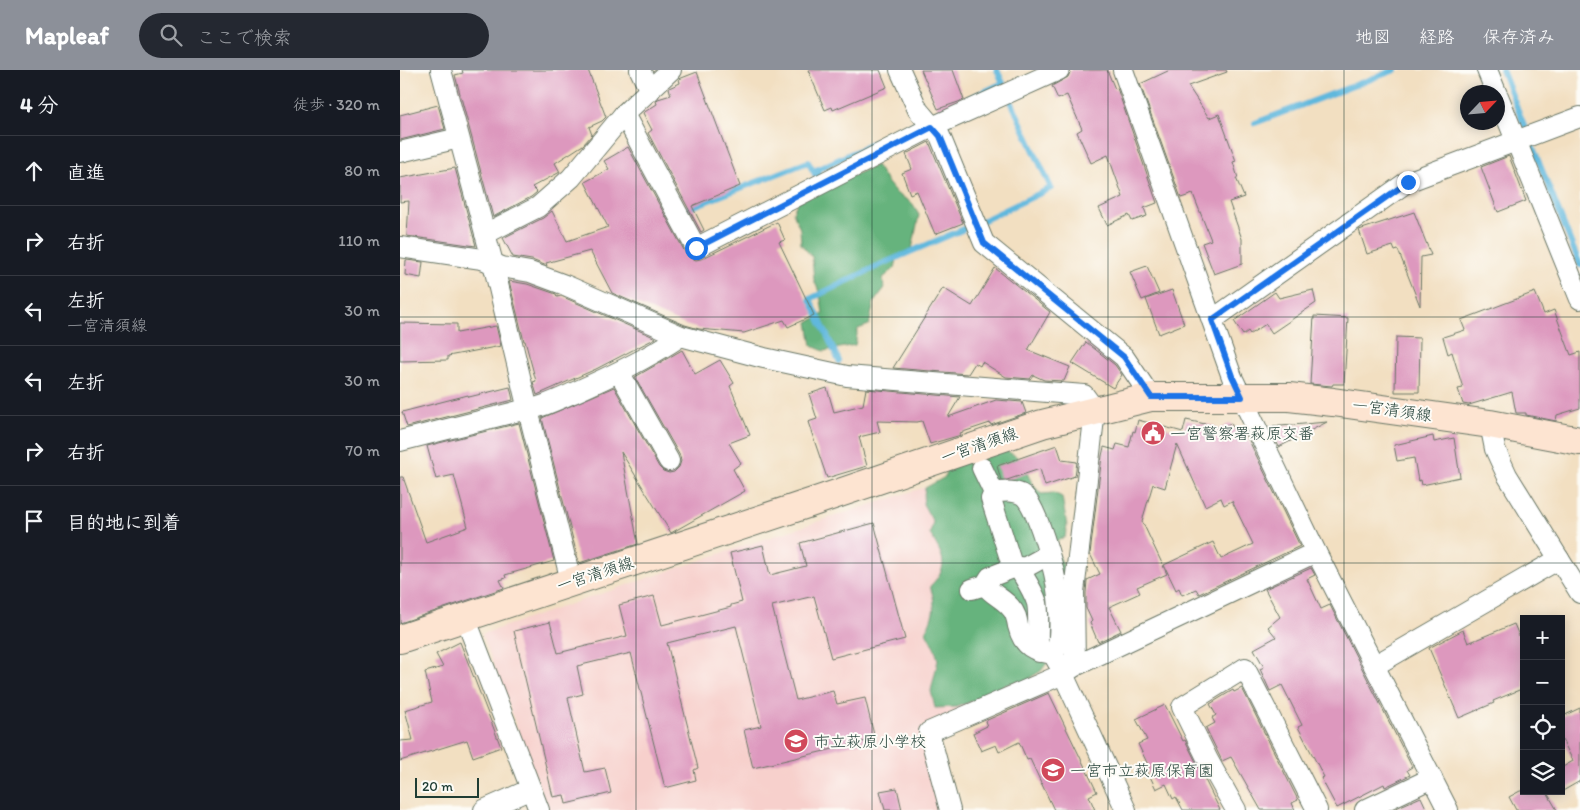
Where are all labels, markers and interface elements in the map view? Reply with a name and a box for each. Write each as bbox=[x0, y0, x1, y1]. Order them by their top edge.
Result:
search box bbox=[139, 13, 489, 58]
text: Mapleaf bbox=[25, 21, 109, 50]
icon: search bbox=[157, 21, 185, 49]
text: ここで検索 bbox=[197, 26, 292, 49]
text: 地図 bbox=[1355, 26, 1391, 48]
text: 経路 bbox=[1419, 26, 1455, 48]
text: 保存済み bbox=[1483, 26, 1555, 48]
north arrow bbox=[1460, 85, 1505, 130]
text: 4 分 bbox=[20, 92, 58, 117]
text: 徒歩 · 320 m bbox=[293, 95, 380, 114]
icon: ahead bbox=[20, 157, 48, 185]
text: 直進 bbox=[67, 161, 105, 184]
text: 80 m bbox=[344, 161, 380, 180]
route end bbox=[1397, 171, 1420, 194]
icon: right bbox=[20, 227, 48, 255]
text: 右折 bbox=[67, 231, 105, 254]
text: 110 m bbox=[338, 231, 380, 250]
route start bbox=[685, 237, 708, 260]
text: 左折 bbox=[67, 289, 105, 312]
icon: left bbox=[20, 297, 48, 325]
text: 30 m bbox=[344, 301, 380, 320]
text: 一宮清須線 bbox=[67, 316, 147, 335]
icon: left bbox=[20, 367, 48, 395]
text: 左折 bbox=[67, 371, 105, 394]
text: 30 m bbox=[344, 371, 380, 390]
street label: 一宮清須線 bbox=[1351, 395, 1433, 425]
public building icon: 一宮警察署萩原交番 bbox=[1140, 420, 1166, 446]
street label: 一宮清須線 bbox=[938, 423, 1020, 467]
place label: 一宮警察署萩原交番 bbox=[1170, 424, 1314, 443]
icon: right bbox=[20, 437, 48, 465]
text: 右折 bbox=[67, 441, 105, 464]
text: 70 m bbox=[345, 441, 380, 460]
icon: arrive bbox=[20, 507, 48, 535]
text: 目的地に到着 bbox=[67, 511, 181, 534]
street label: 一宮清須線 bbox=[554, 553, 636, 595]
map controls bbox=[1520, 615, 1565, 795]
button: + bbox=[1520, 615, 1565, 660]
button: − bbox=[1520, 660, 1565, 705]
button: locate bbox=[1520, 705, 1565, 750]
school or university icon: 市立萩原小学校 bbox=[783, 728, 809, 754]
place label: 市立萩原小学校 bbox=[814, 732, 926, 751]
button: layers bbox=[1520, 750, 1565, 795]
school or university icon: 一宮市立萩原保育園 bbox=[1040, 757, 1066, 783]
place label: 一宮市立萩原保育園 bbox=[1070, 761, 1214, 780]
scale bar bbox=[415, 775, 479, 798]
text: 20 m bbox=[422, 778, 453, 795]

